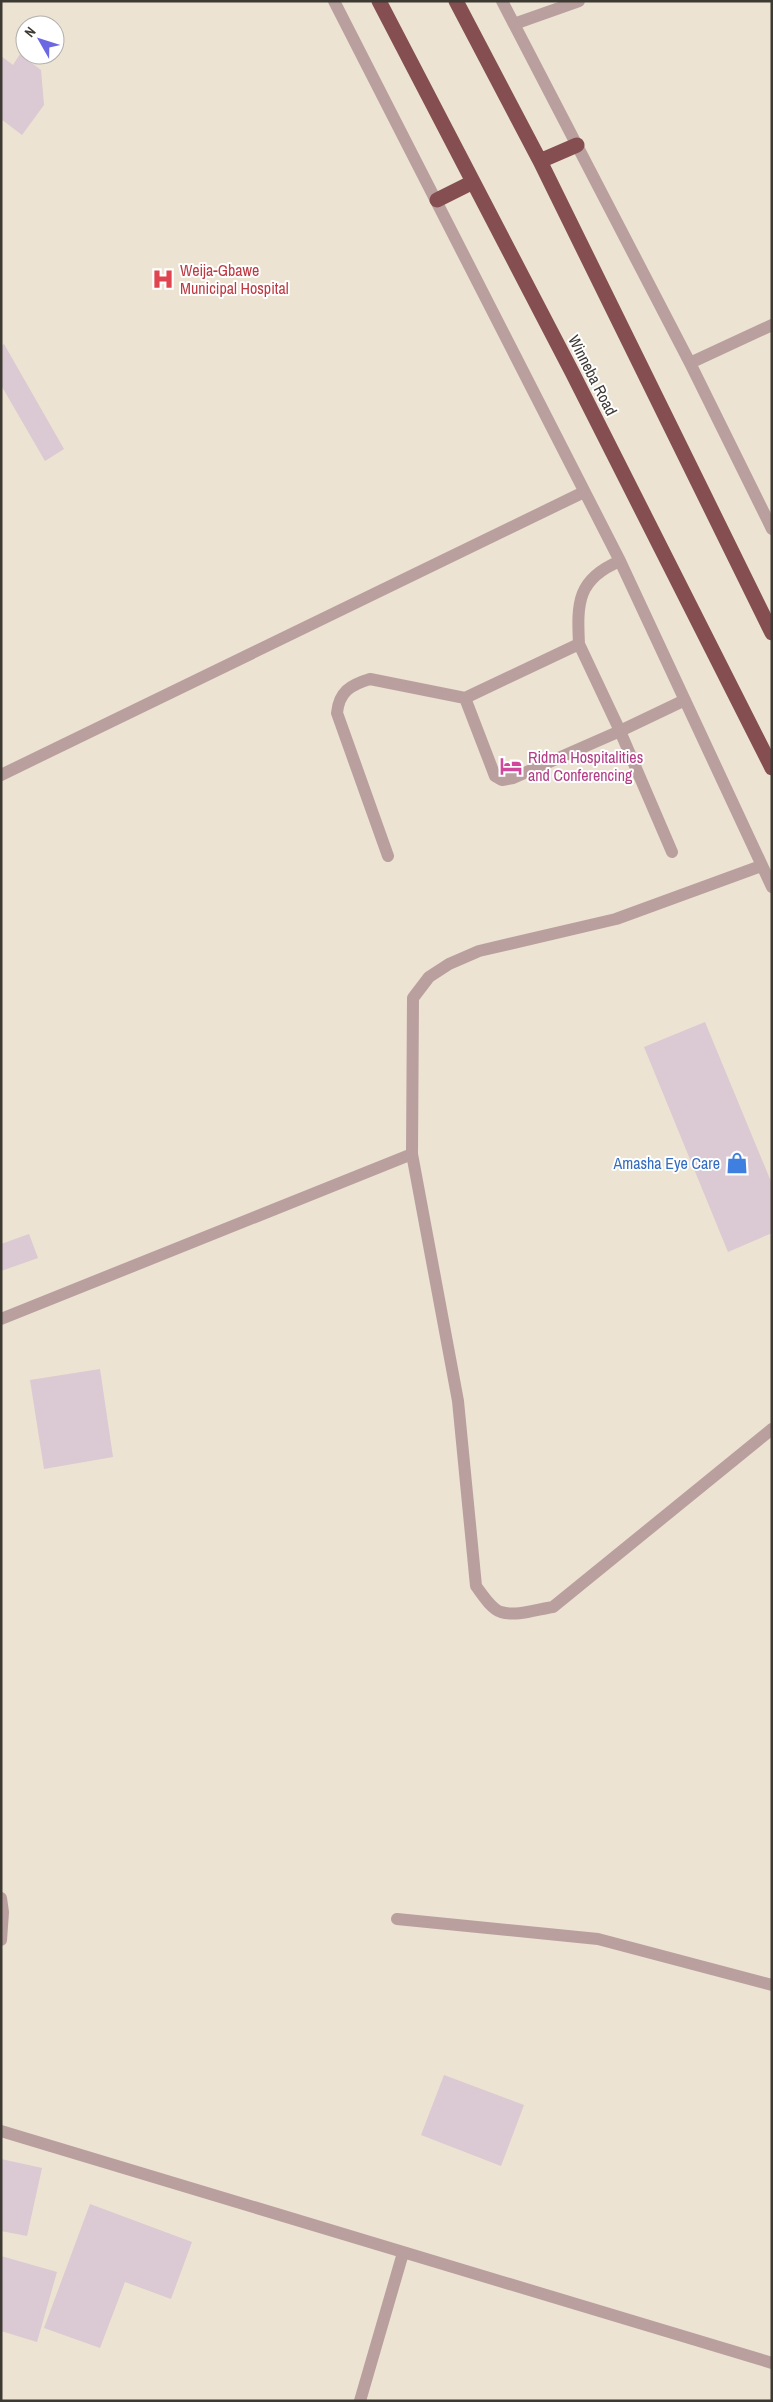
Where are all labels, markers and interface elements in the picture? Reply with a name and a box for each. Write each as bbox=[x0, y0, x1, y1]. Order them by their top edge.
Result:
north arrow bbox=[15, 15, 65, 65]
text: N bbox=[20, 23, 40, 41]
place label: Weija-Gbawe Municipal Hospital bbox=[180, 259, 289, 299]
hospital icon: Weija-Gbawe Municipal Hospital bbox=[150, 266, 176, 292]
street label: Winneba Road bbox=[563, 331, 623, 419]
place label: Ridma Hospitalities and Conferencing bbox=[528, 746, 643, 786]
hotel icon: Ridma Hospitalities and Conferencing bbox=[498, 753, 524, 779]
shop icon: Amasha Eye Care bbox=[724, 1150, 750, 1176]
place label: Amasha Eye Care bbox=[613, 1152, 720, 1174]

